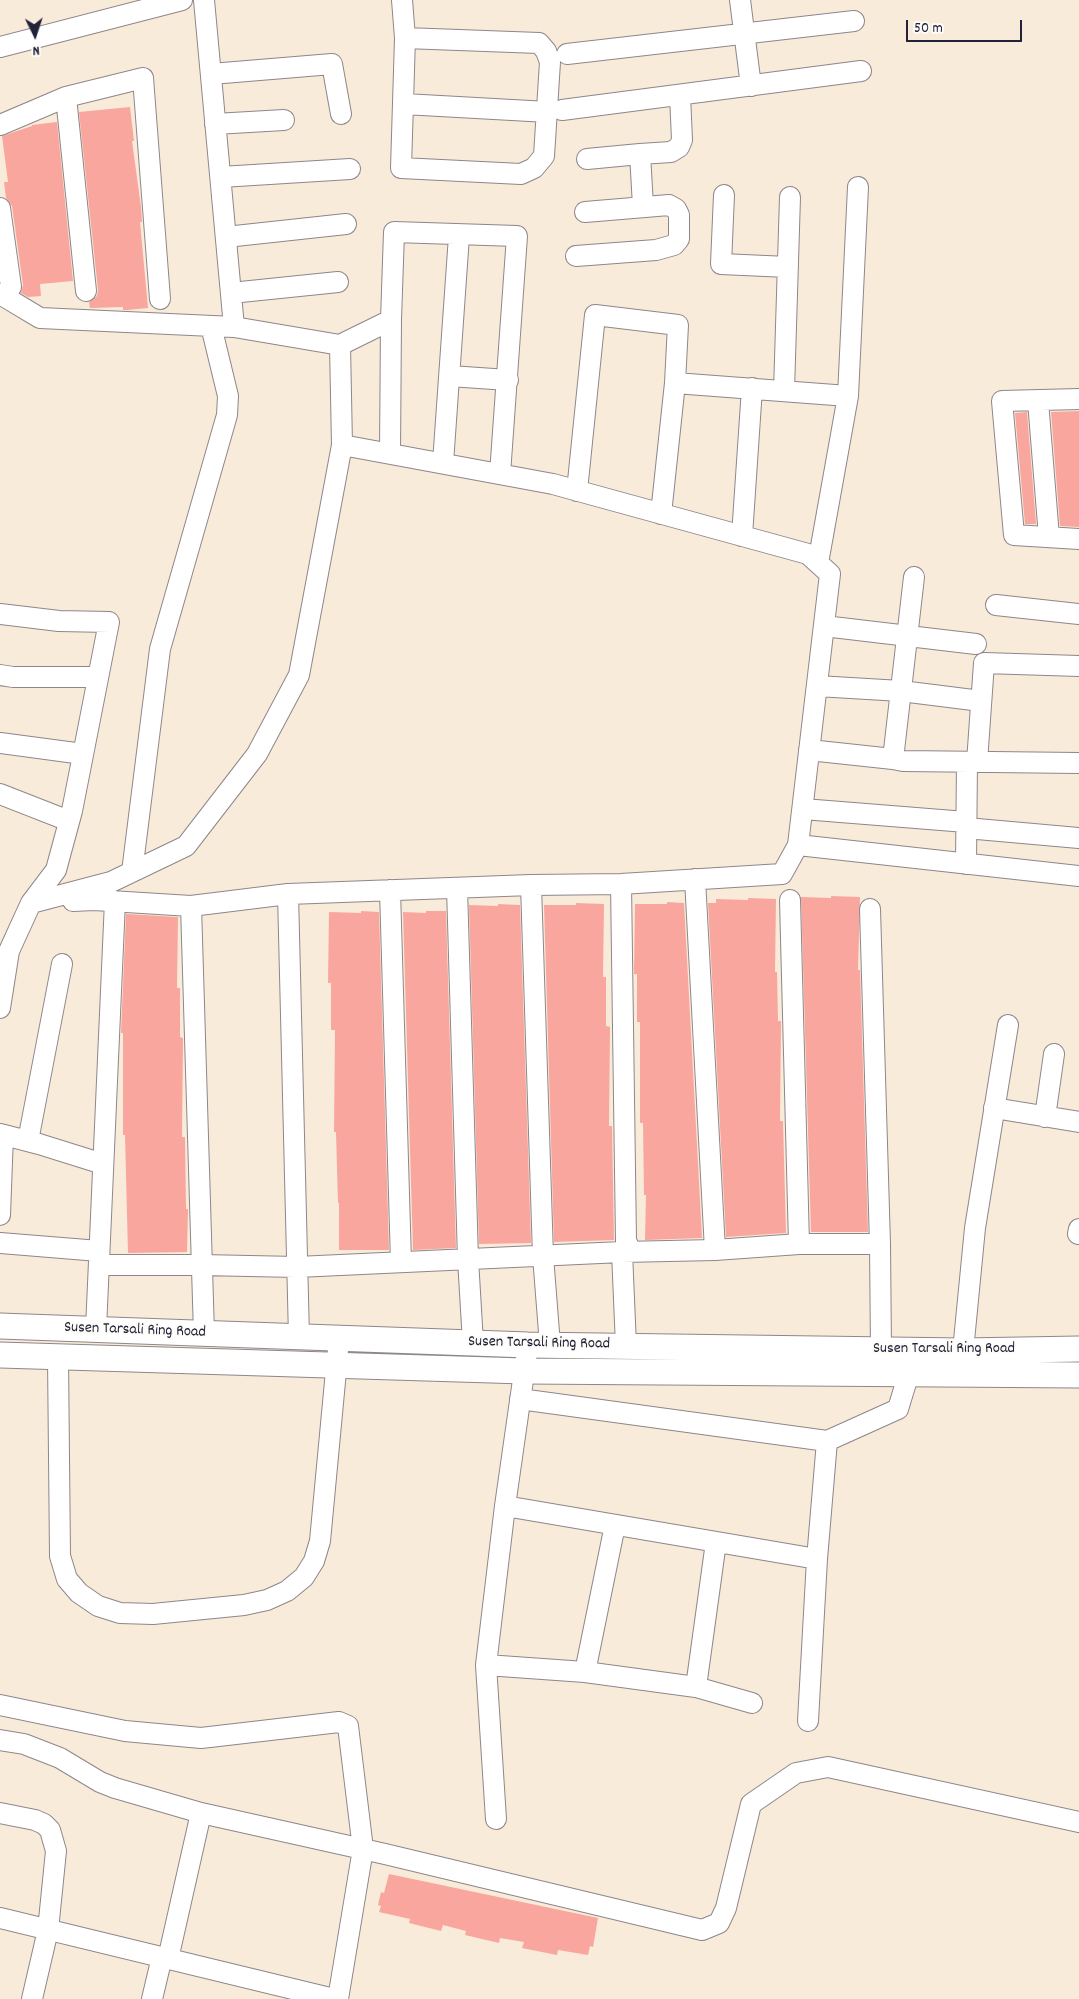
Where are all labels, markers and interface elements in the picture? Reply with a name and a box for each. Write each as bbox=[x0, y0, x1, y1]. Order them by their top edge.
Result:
north arrow bbox=[10, 10, 60, 60]
scale bar bbox=[909, 10, 1025, 42]
text: 50 m bbox=[914, 18, 943, 40]
text: N bbox=[32, 40, 40, 60]
street label: Susen Tarsali Ring Road bbox=[64, 1319, 206, 1343]
street label: Susen Tarsali Ring Road bbox=[468, 1333, 610, 1355]
street label: Susen Tarsali Ring Road bbox=[873, 1340, 1015, 1360]

